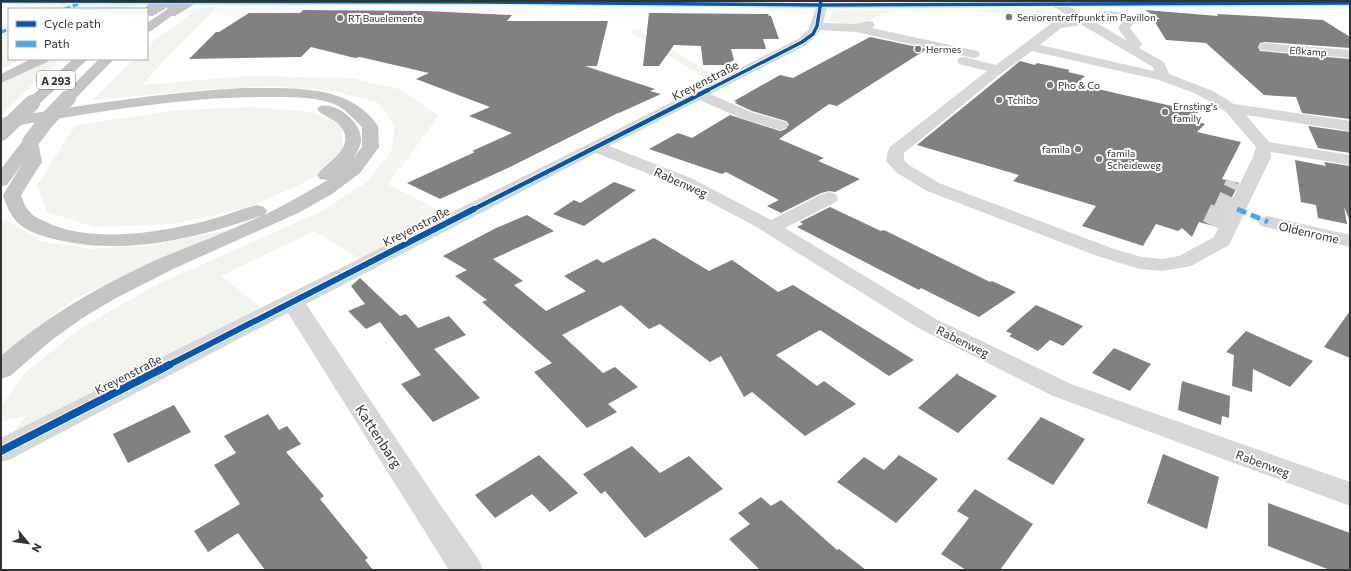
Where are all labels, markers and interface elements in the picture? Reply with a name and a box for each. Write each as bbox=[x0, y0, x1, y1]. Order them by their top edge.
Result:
legend bbox=[8, 8, 148, 60]
place label: Seniorentreffpunkt im Pavillon bbox=[1017, 11, 1156, 23]
place label: RT Bauelemente bbox=[348, 12, 422, 24]
marker: Seniorentreffpunkt im Pavillon bbox=[1004, 12, 1014, 22]
marker: RT Bauelemente bbox=[335, 13, 345, 23]
text: Cycle path bbox=[44, 16, 101, 30]
text: Path bbox=[44, 36, 70, 50]
place label: Hermes bbox=[926, 43, 962, 55]
marker: Hermes bbox=[913, 44, 923, 54]
street label: Eßkamp bbox=[1289, 44, 1327, 58]
street label: Kreyenstraße bbox=[669, 57, 741, 103]
road number: A 293 bbox=[37, 71, 75, 89]
place label: Pho & Co bbox=[1058, 79, 1100, 91]
marker: Pho & Co bbox=[1045, 80, 1055, 90]
place label: Tchibo bbox=[1007, 94, 1038, 106]
marker: Tchibo bbox=[994, 95, 1004, 105]
place label: Ernsting's family bbox=[1173, 100, 1218, 124]
marker: Ernsting's family bbox=[1160, 107, 1170, 117]
place label: famila bbox=[1042, 143, 1070, 155]
marker: famila bbox=[1073, 144, 1083, 154]
place label: famila Scheideweg bbox=[1107, 147, 1161, 171]
marker: famila Scheideweg bbox=[1094, 154, 1104, 164]
street label: Rabenweg bbox=[652, 164, 710, 200]
street label: Kreyenstraße bbox=[380, 203, 452, 249]
street label: Oldenrome bbox=[1277, 218, 1341, 246]
street label: Rabenweg bbox=[934, 322, 992, 360]
street label: Kreyenstraße bbox=[92, 351, 164, 397]
street label: Kattenbarg bbox=[352, 401, 406, 471]
street label: Rabenweg bbox=[1234, 447, 1292, 479]
north arrow bbox=[8, 523, 48, 563]
text: N bbox=[29, 541, 45, 555]

